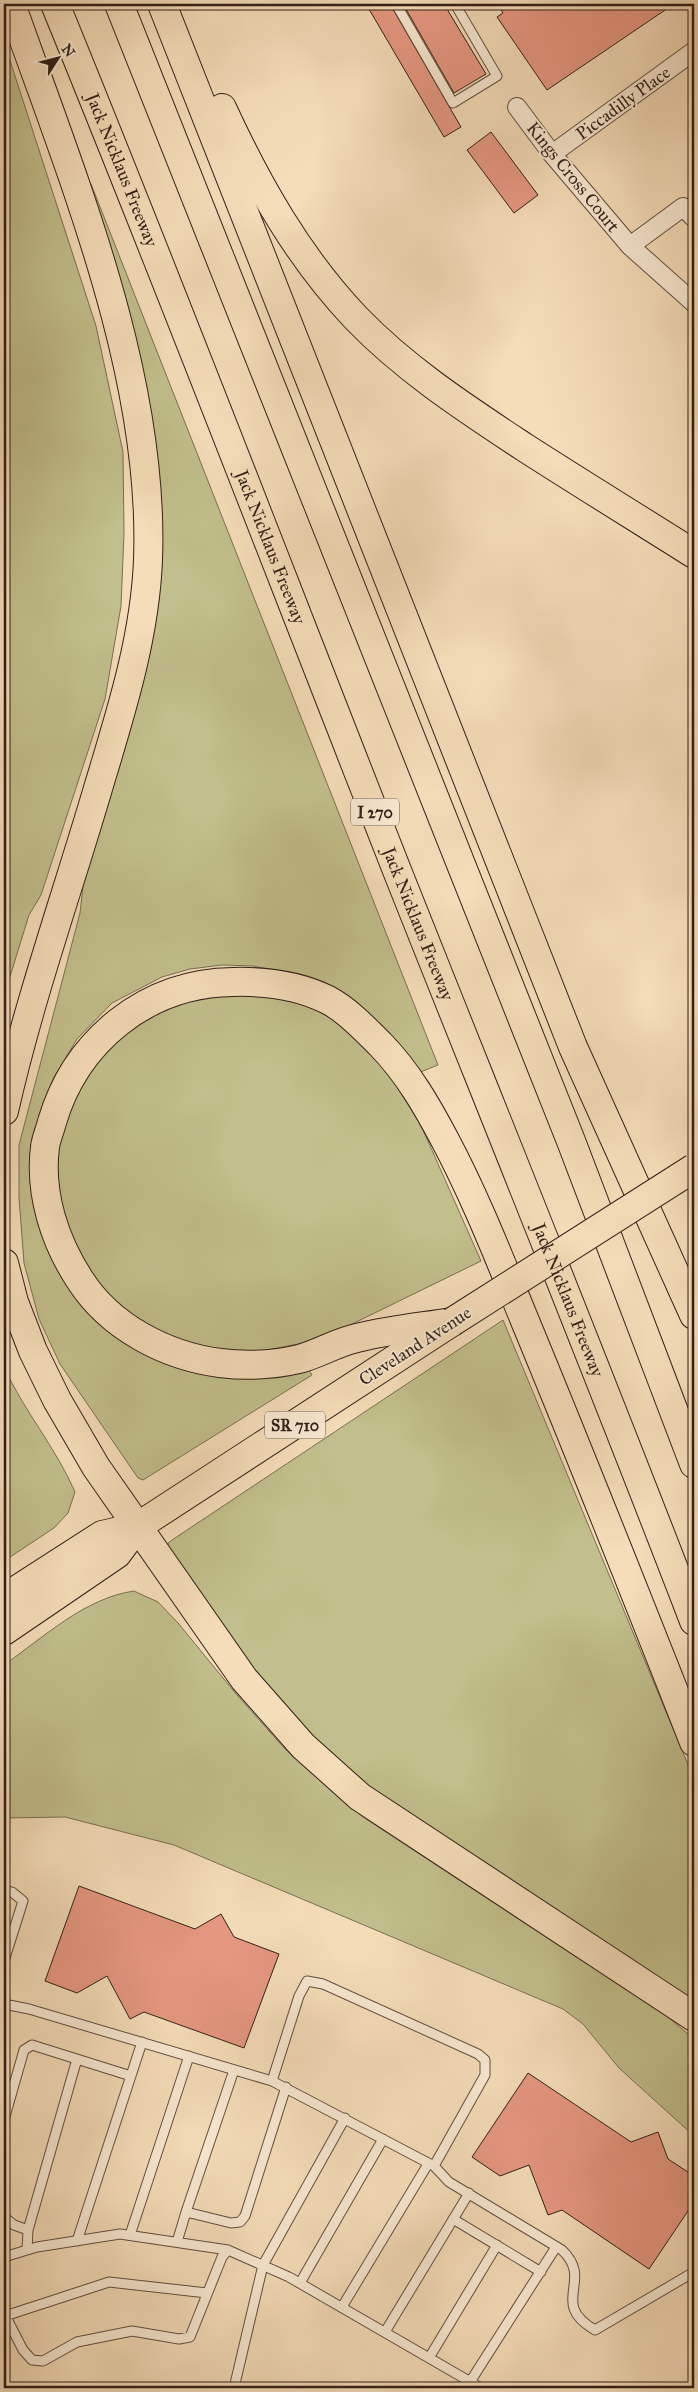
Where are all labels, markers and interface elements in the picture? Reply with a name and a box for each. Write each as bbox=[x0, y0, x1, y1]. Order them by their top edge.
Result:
north arrow bbox=[32, 32, 82, 82]
text: N bbox=[58, 41, 79, 61]
street label: Piccadilly Place bbox=[571, 61, 675, 145]
street label: Jack Nicklaus Freeway bbox=[80, 88, 163, 250]
street label: Kings Cross Court bbox=[521, 117, 625, 238]
street label: Jack Nicklaus Freeway bbox=[229, 465, 311, 628]
road number: I 270 bbox=[351, 799, 399, 826]
street label: Jack Nicklaus Freeway bbox=[376, 842, 459, 1004]
street label: Jack Nicklaus Freeway bbox=[526, 1218, 609, 1381]
street label: Cleveland Avenue bbox=[355, 1301, 475, 1391]
road number: SR 710 bbox=[265, 1412, 325, 1438]

